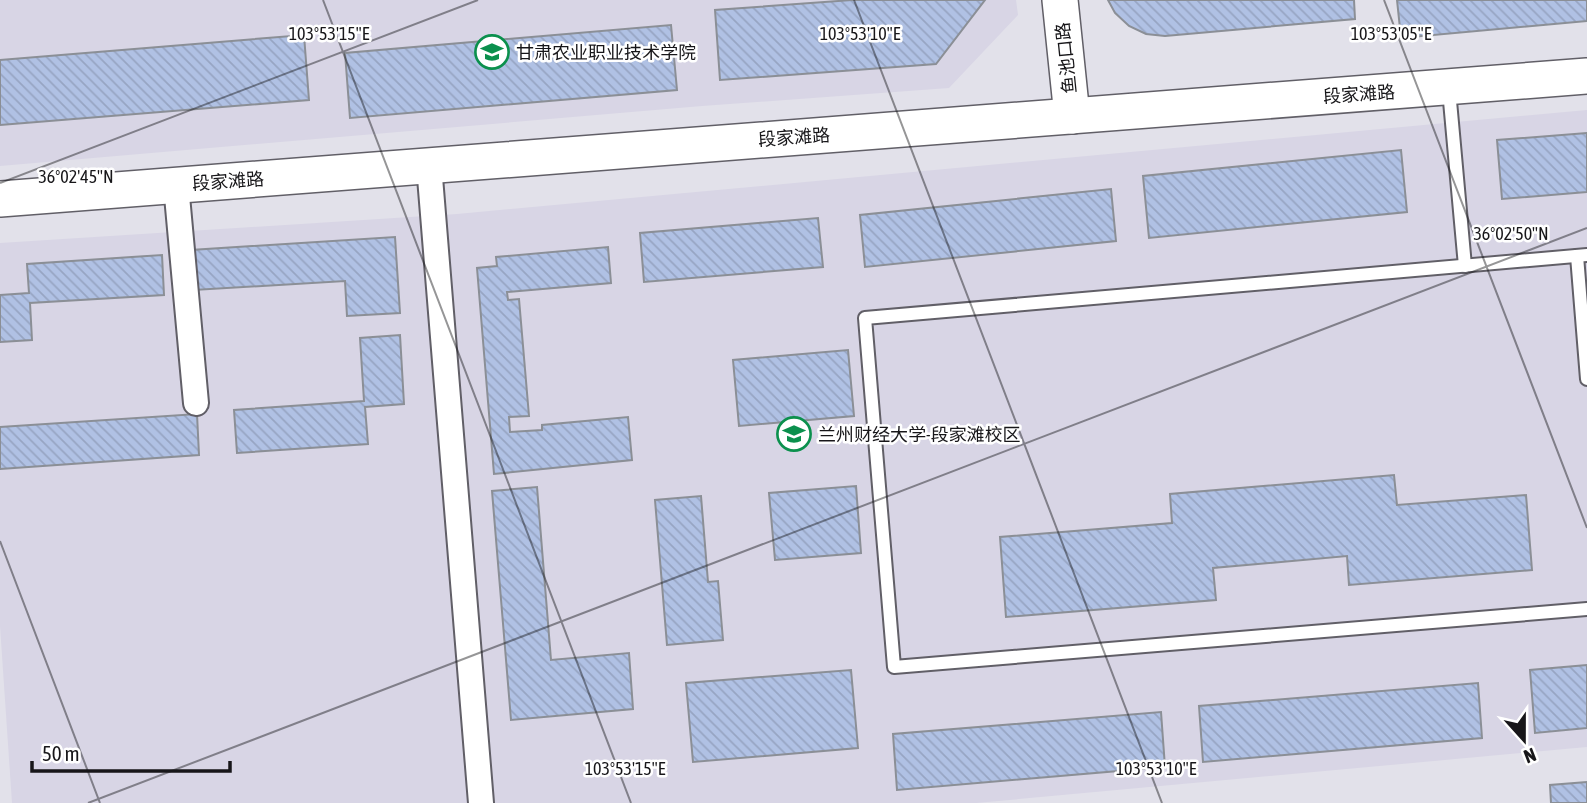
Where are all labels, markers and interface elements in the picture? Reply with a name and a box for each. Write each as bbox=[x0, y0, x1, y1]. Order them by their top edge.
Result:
street label: 鱼池口路 bbox=[1052, 21, 1080, 95]
text: 103°53'15"E bbox=[289, 23, 370, 44]
text: 103°53'10"E bbox=[820, 23, 901, 44]
text: 103°53'05"E bbox=[1351, 23, 1432, 44]
school or university icon: 甘肃农业职业技术学院 bbox=[473, 33, 511, 71]
place label: 甘肃农业职业技术学院 bbox=[516, 42, 696, 63]
street label: 段家滩路 bbox=[1322, 81, 1396, 107]
street label: 段家滩路 bbox=[757, 124, 831, 150]
text: 36°02'45"N bbox=[38, 166, 114, 187]
street label: 段家滩路 bbox=[191, 168, 265, 194]
text: 36°02'50"N bbox=[1473, 223, 1549, 244]
school or university icon: 兰州财经大学-段家滩校区 bbox=[775, 415, 813, 453]
place label: 兰州财经大学-段家滩校区 bbox=[818, 424, 1021, 445]
north arrow bbox=[1489, 705, 1559, 775]
scale bar bbox=[32, 730, 229, 774]
text: 50 m bbox=[42, 741, 80, 765]
text: N bbox=[1521, 744, 1539, 768]
text: 103°53'15"E bbox=[585, 758, 666, 779]
text: 103°53'10"E bbox=[1116, 758, 1197, 779]

